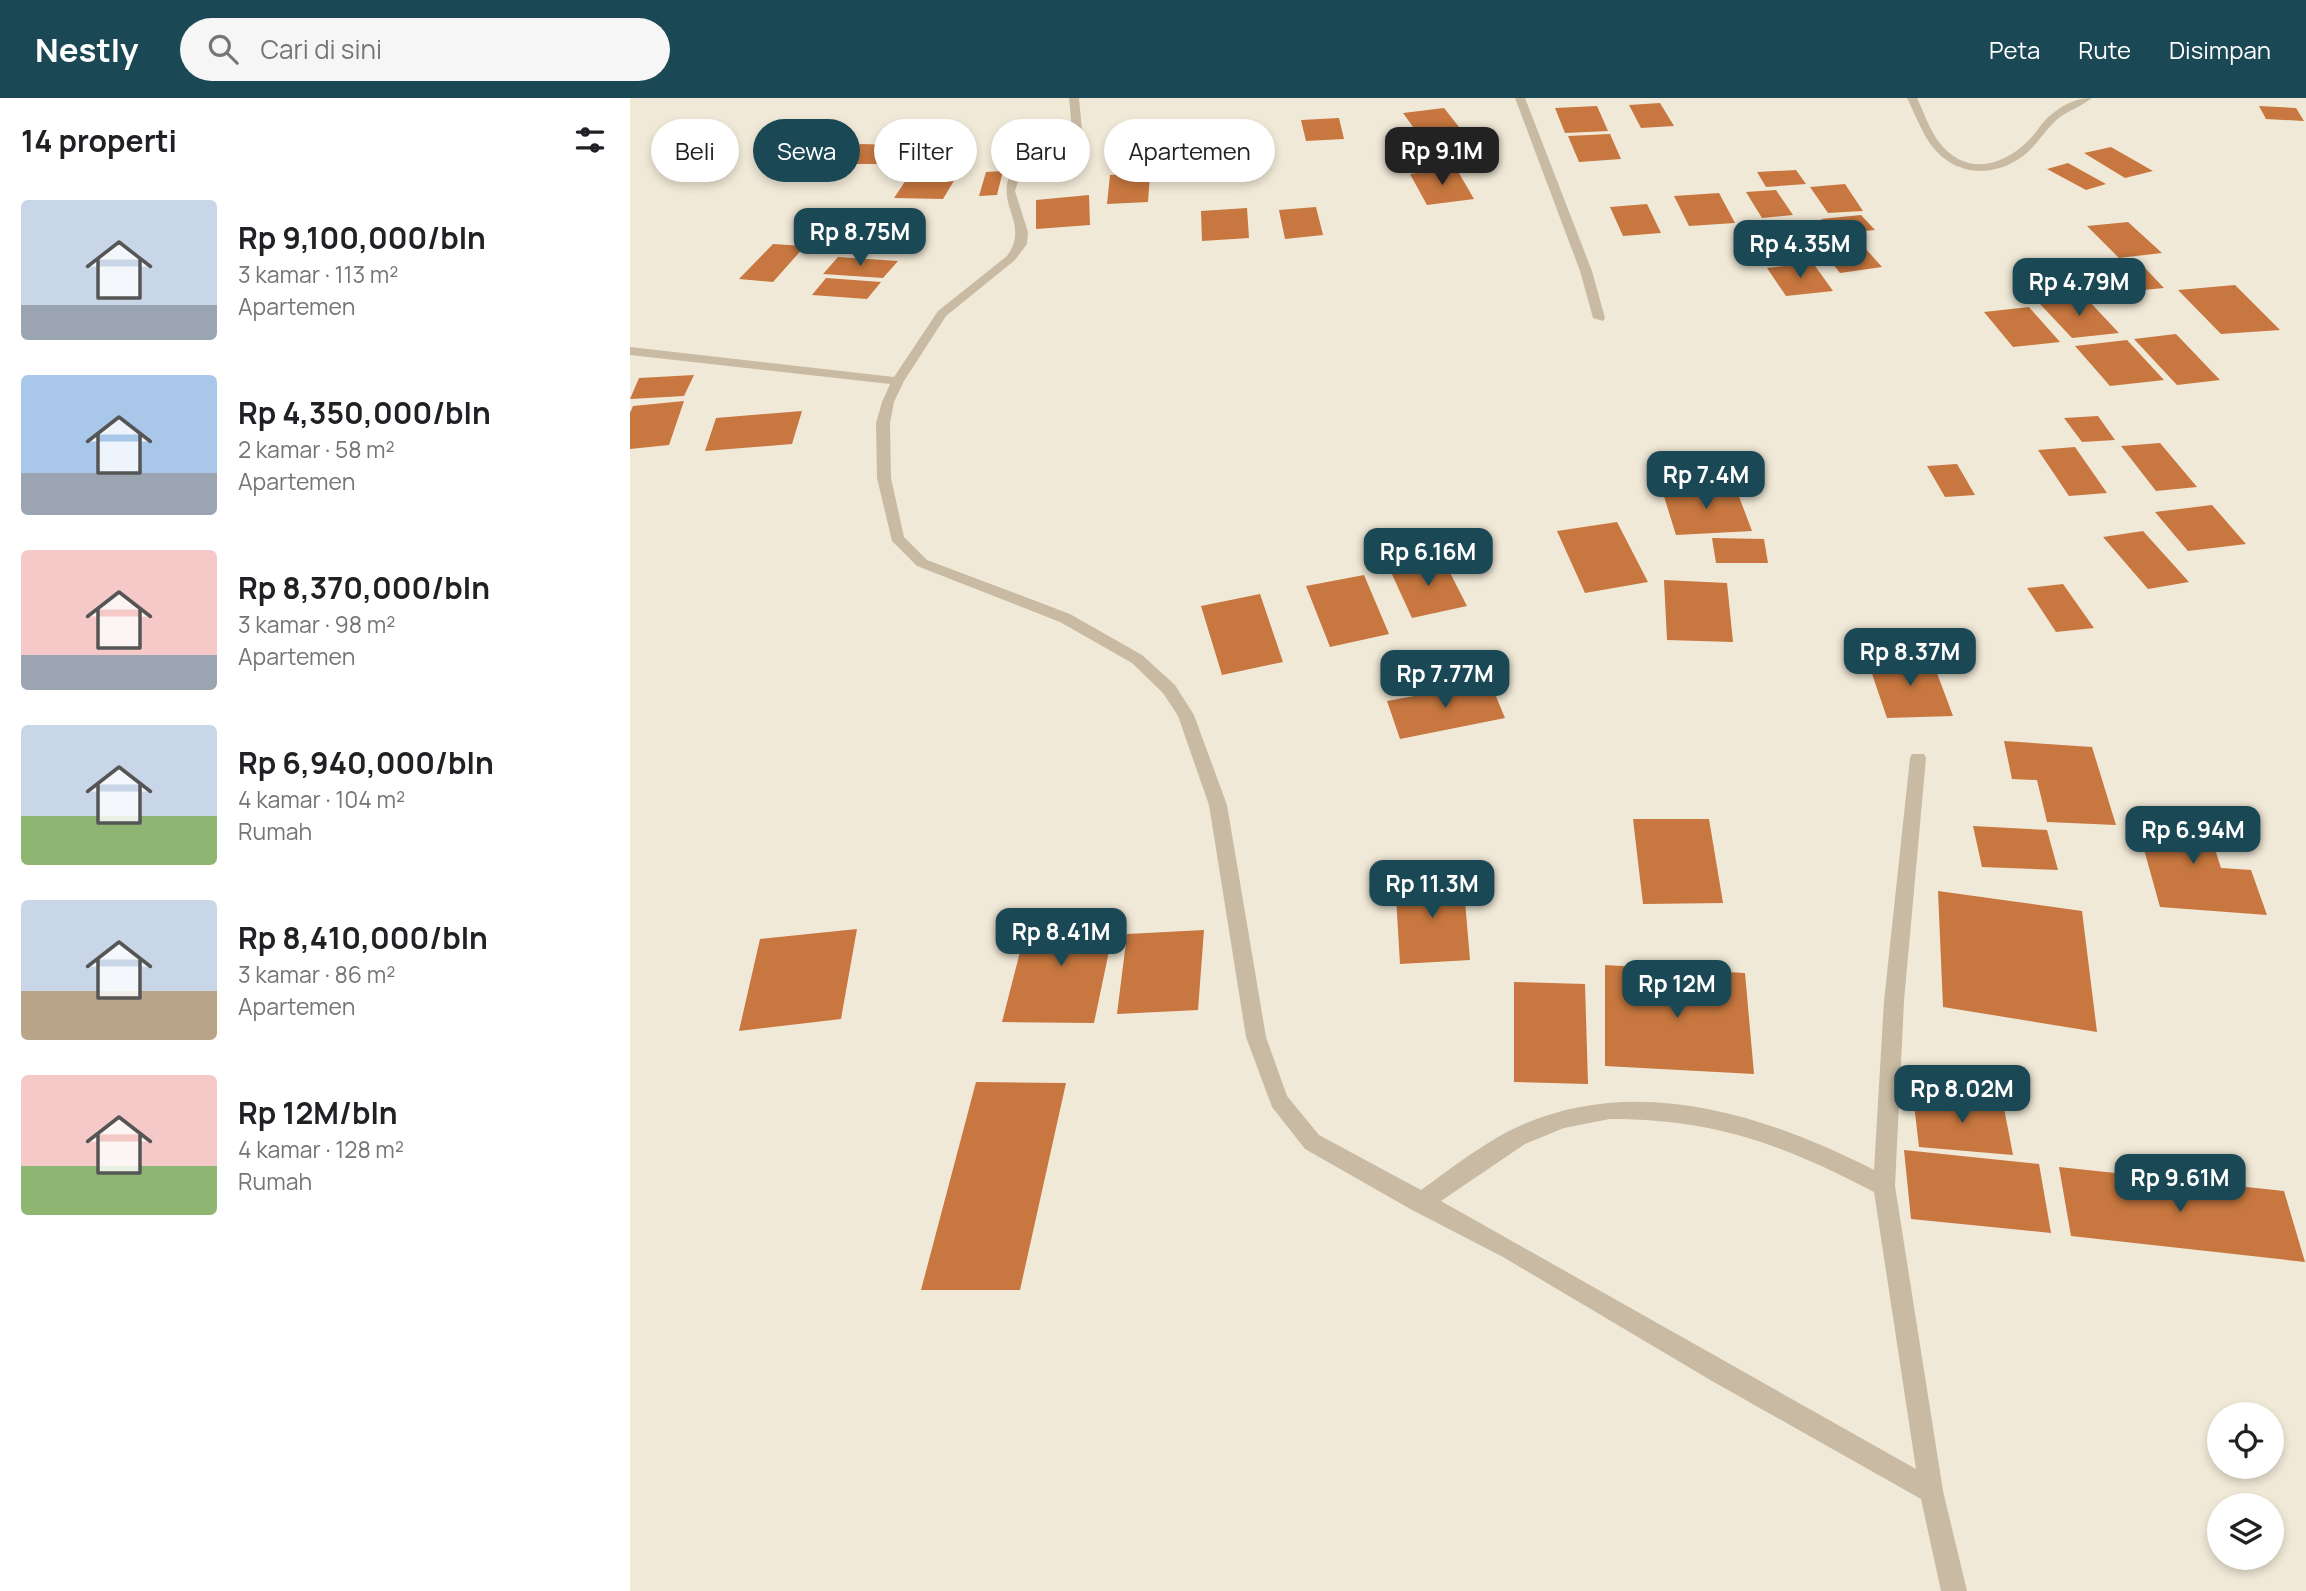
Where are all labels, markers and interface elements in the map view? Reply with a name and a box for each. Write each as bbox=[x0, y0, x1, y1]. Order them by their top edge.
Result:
search box bbox=[180, 18, 670, 81]
text: Nestly bbox=[35, 27, 138, 72]
icon: search bbox=[204, 30, 242, 68]
text: Cari di sini bbox=[260, 31, 382, 67]
text: Peta bbox=[1989, 33, 2040, 66]
text: Rute bbox=[2078, 33, 2131, 66]
text: Disimpan bbox=[2169, 33, 2271, 66]
chip: Beli bbox=[651, 119, 739, 182]
chip: Sewa bbox=[753, 119, 860, 182]
chip: Filter bbox=[874, 119, 977, 182]
chip: Baru bbox=[991, 119, 1090, 182]
chip: Apartemen bbox=[1104, 119, 1275, 182]
text: 14 properti bbox=[21, 120, 177, 161]
icon: filters bbox=[571, 121, 609, 159]
pin: Rp 9.1M bbox=[1377, 127, 1507, 187]
text: Rp 9.1M bbox=[1401, 134, 1483, 166]
pin: Rp 8.75M bbox=[788, 208, 932, 268]
text: Rp 8.75M bbox=[810, 215, 910, 247]
text: Rp 9,100,000/bln bbox=[238, 217, 486, 258]
pin: Rp 4.35M bbox=[1728, 220, 1872, 280]
text: Rp 4.35M bbox=[1750, 227, 1850, 259]
icon: home bbox=[77, 228, 161, 312]
text: 3 kamar · 113 m² bbox=[238, 258, 398, 290]
pin: Rp 4.79M bbox=[2007, 258, 2151, 318]
text: Rp 4.79M bbox=[2029, 265, 2129, 297]
text: Apartemen bbox=[238, 290, 355, 322]
text: Rp 4,350,000/bln bbox=[238, 392, 491, 433]
icon: home bbox=[77, 403, 161, 487]
text: 2 kamar · 58 m² bbox=[238, 433, 395, 465]
pin: Rp 7.4M bbox=[1641, 452, 1771, 511]
text: Rp 7.4M bbox=[1663, 458, 1749, 490]
text: Apartemen bbox=[238, 465, 355, 497]
pin: Rp 6.16M bbox=[1356, 528, 1500, 588]
text: Rp 6.16M bbox=[1380, 535, 1476, 567]
text: Rp 8,370,000/bln bbox=[238, 567, 490, 608]
icon: home bbox=[77, 578, 161, 662]
text: 3 kamar · 98 m² bbox=[238, 608, 395, 640]
pin: Rp 8.37M bbox=[1838, 628, 1982, 688]
text: Rp 8.37M bbox=[1860, 635, 1960, 667]
text: Apartemen bbox=[238, 640, 355, 672]
pin: Rp 7.77M bbox=[1373, 650, 1517, 710]
text: Rp 7.77M bbox=[1396, 657, 1494, 689]
text: Rp 6,940,000/bln bbox=[238, 742, 494, 783]
icon: home bbox=[77, 753, 161, 837]
text: 4 kamar · 104 m² bbox=[238, 783, 405, 815]
pin: Rp 6.94M bbox=[2121, 806, 2265, 866]
text: Rp 6.94M bbox=[2141, 813, 2245, 845]
text: Rumah bbox=[238, 815, 312, 847]
pin: Rp 11.3M bbox=[1360, 860, 1504, 920]
text: Rp 11.3M bbox=[1385, 867, 1479, 899]
pin: Rp 8.41M bbox=[989, 908, 1133, 968]
text: Rp 8.41M bbox=[1012, 915, 1110, 947]
text: Rp 8,410,000/bln bbox=[238, 917, 488, 958]
icon: home bbox=[77, 928, 161, 1012]
text: 3 kamar · 86 m² bbox=[238, 958, 395, 990]
pin: Rp 12M bbox=[1620, 960, 1734, 1020]
text: Rp 12M bbox=[1638, 967, 1716, 999]
text: Apartemen bbox=[238, 990, 355, 1022]
pin: Rp 8.02M bbox=[1890, 1066, 2034, 1125]
text: Rp 8.02M bbox=[1910, 1072, 2014, 1104]
text: Rp 12M/bln bbox=[238, 1092, 398, 1133]
icon: home bbox=[77, 1103, 161, 1187]
text: 4 kamar · 128 m² bbox=[238, 1133, 404, 1165]
pin: Rp 9.61M bbox=[2108, 1154, 2252, 1214]
text: Rp 9.61M bbox=[2131, 1161, 2229, 1193]
text: Rumah bbox=[238, 1165, 312, 1197]
map controls bbox=[2207, 1402, 2284, 1570]
button: locate bbox=[2207, 1402, 2284, 1479]
button: layers bbox=[2207, 1493, 2284, 1570]

